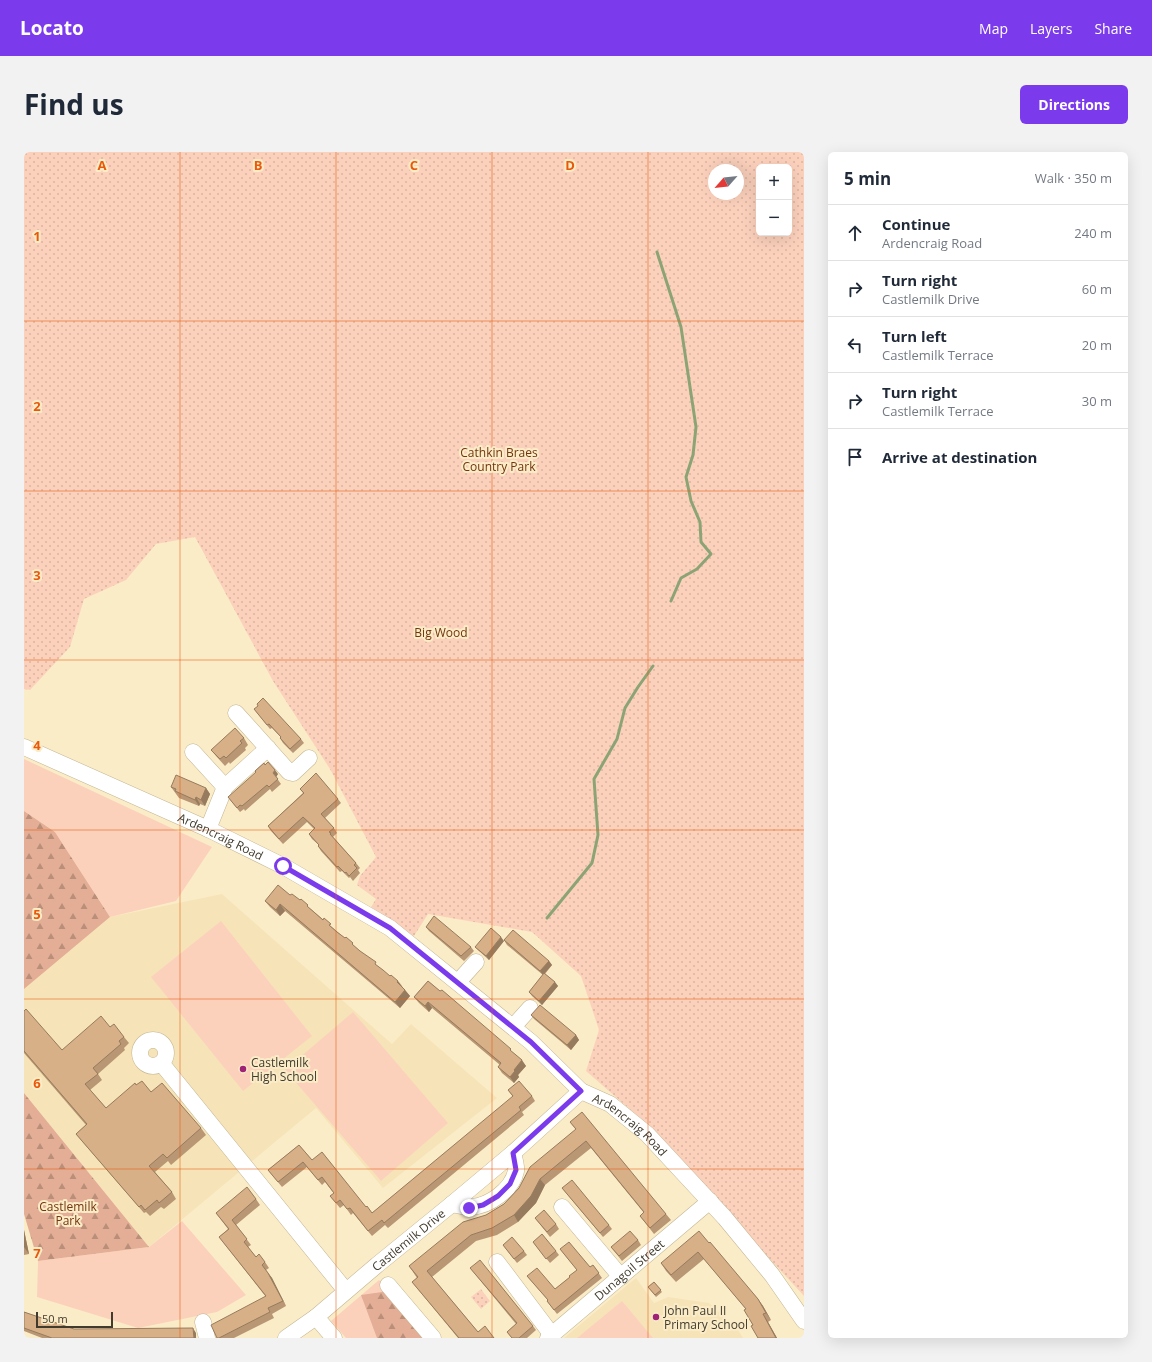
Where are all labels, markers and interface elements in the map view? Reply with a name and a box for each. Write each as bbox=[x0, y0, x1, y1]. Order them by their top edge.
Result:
text: Locato bbox=[20, 15, 84, 41]
text: Map bbox=[979, 19, 1008, 38]
text: Layers bbox=[1030, 19, 1072, 38]
text: Share bbox=[1094, 19, 1132, 38]
text: Find us bbox=[24, 85, 124, 123]
button: Directions bbox=[1020, 85, 1128, 124]
text: A bbox=[98, 156, 107, 174]
text: B bbox=[254, 156, 263, 174]
text: C bbox=[410, 156, 418, 174]
text: D bbox=[565, 156, 575, 174]
north arrow bbox=[708, 164, 744, 200]
map controls bbox=[756, 164, 792, 236]
button: + bbox=[756, 164, 792, 200]
text: 5 min bbox=[844, 167, 891, 190]
text: Walk · 350 m bbox=[1035, 169, 1112, 187]
button: − bbox=[756, 200, 792, 236]
text: Continue bbox=[882, 214, 950, 234]
icon: ahead bbox=[844, 222, 866, 244]
text: 240 m bbox=[1074, 224, 1112, 242]
text: 1 bbox=[33, 227, 41, 245]
text: Ardencraig Road bbox=[882, 234, 982, 252]
text: Turn right bbox=[882, 270, 957, 290]
icon: right bbox=[844, 278, 866, 300]
text: 60 m bbox=[1082, 280, 1112, 298]
text: Castlemilk Drive bbox=[882, 290, 979, 308]
text: Turn left bbox=[882, 326, 947, 346]
icon: left bbox=[844, 334, 866, 356]
text: 20 m bbox=[1082, 336, 1112, 354]
text: Castlemilk Terrace bbox=[882, 346, 993, 364]
text: Turn right bbox=[882, 382, 957, 402]
icon: right bbox=[844, 390, 866, 412]
text: 30 m bbox=[1082, 392, 1112, 410]
text: 2 bbox=[33, 397, 41, 415]
text: Castlemilk Terrace bbox=[882, 402, 993, 420]
park label: Cathkin Braes Country Park bbox=[460, 444, 538, 475]
icon: arrive bbox=[844, 446, 866, 468]
text: Arrive at destination bbox=[882, 447, 1037, 467]
text: 3 bbox=[33, 566, 41, 584]
park label: Big Wood bbox=[414, 624, 468, 641]
text: 4 bbox=[33, 736, 41, 754]
street label: Ardencraig Road bbox=[176, 808, 266, 864]
route start bbox=[274, 857, 292, 875]
text: 5 bbox=[33, 905, 41, 923]
place label: Castlemilk High School bbox=[251, 1054, 317, 1085]
marker: Castlemilk High School bbox=[238, 1064, 248, 1074]
text: 6 bbox=[33, 1074, 41, 1092]
street label: Ardencraig Road bbox=[590, 1089, 671, 1159]
park label: Castlemilk Park bbox=[39, 1198, 97, 1229]
route end bbox=[460, 1199, 478, 1217]
street label: Castlemilk Drive bbox=[368, 1204, 449, 1275]
street label: Dunagoil Street bbox=[590, 1235, 667, 1304]
text: 7 bbox=[33, 1244, 41, 1262]
place label: John Paul II Primary School bbox=[663, 1302, 748, 1333]
scale bar bbox=[36, 1310, 113, 1329]
text: 50 m bbox=[42, 1311, 68, 1326]
marker: John Paul II Primary School bbox=[651, 1312, 661, 1322]

